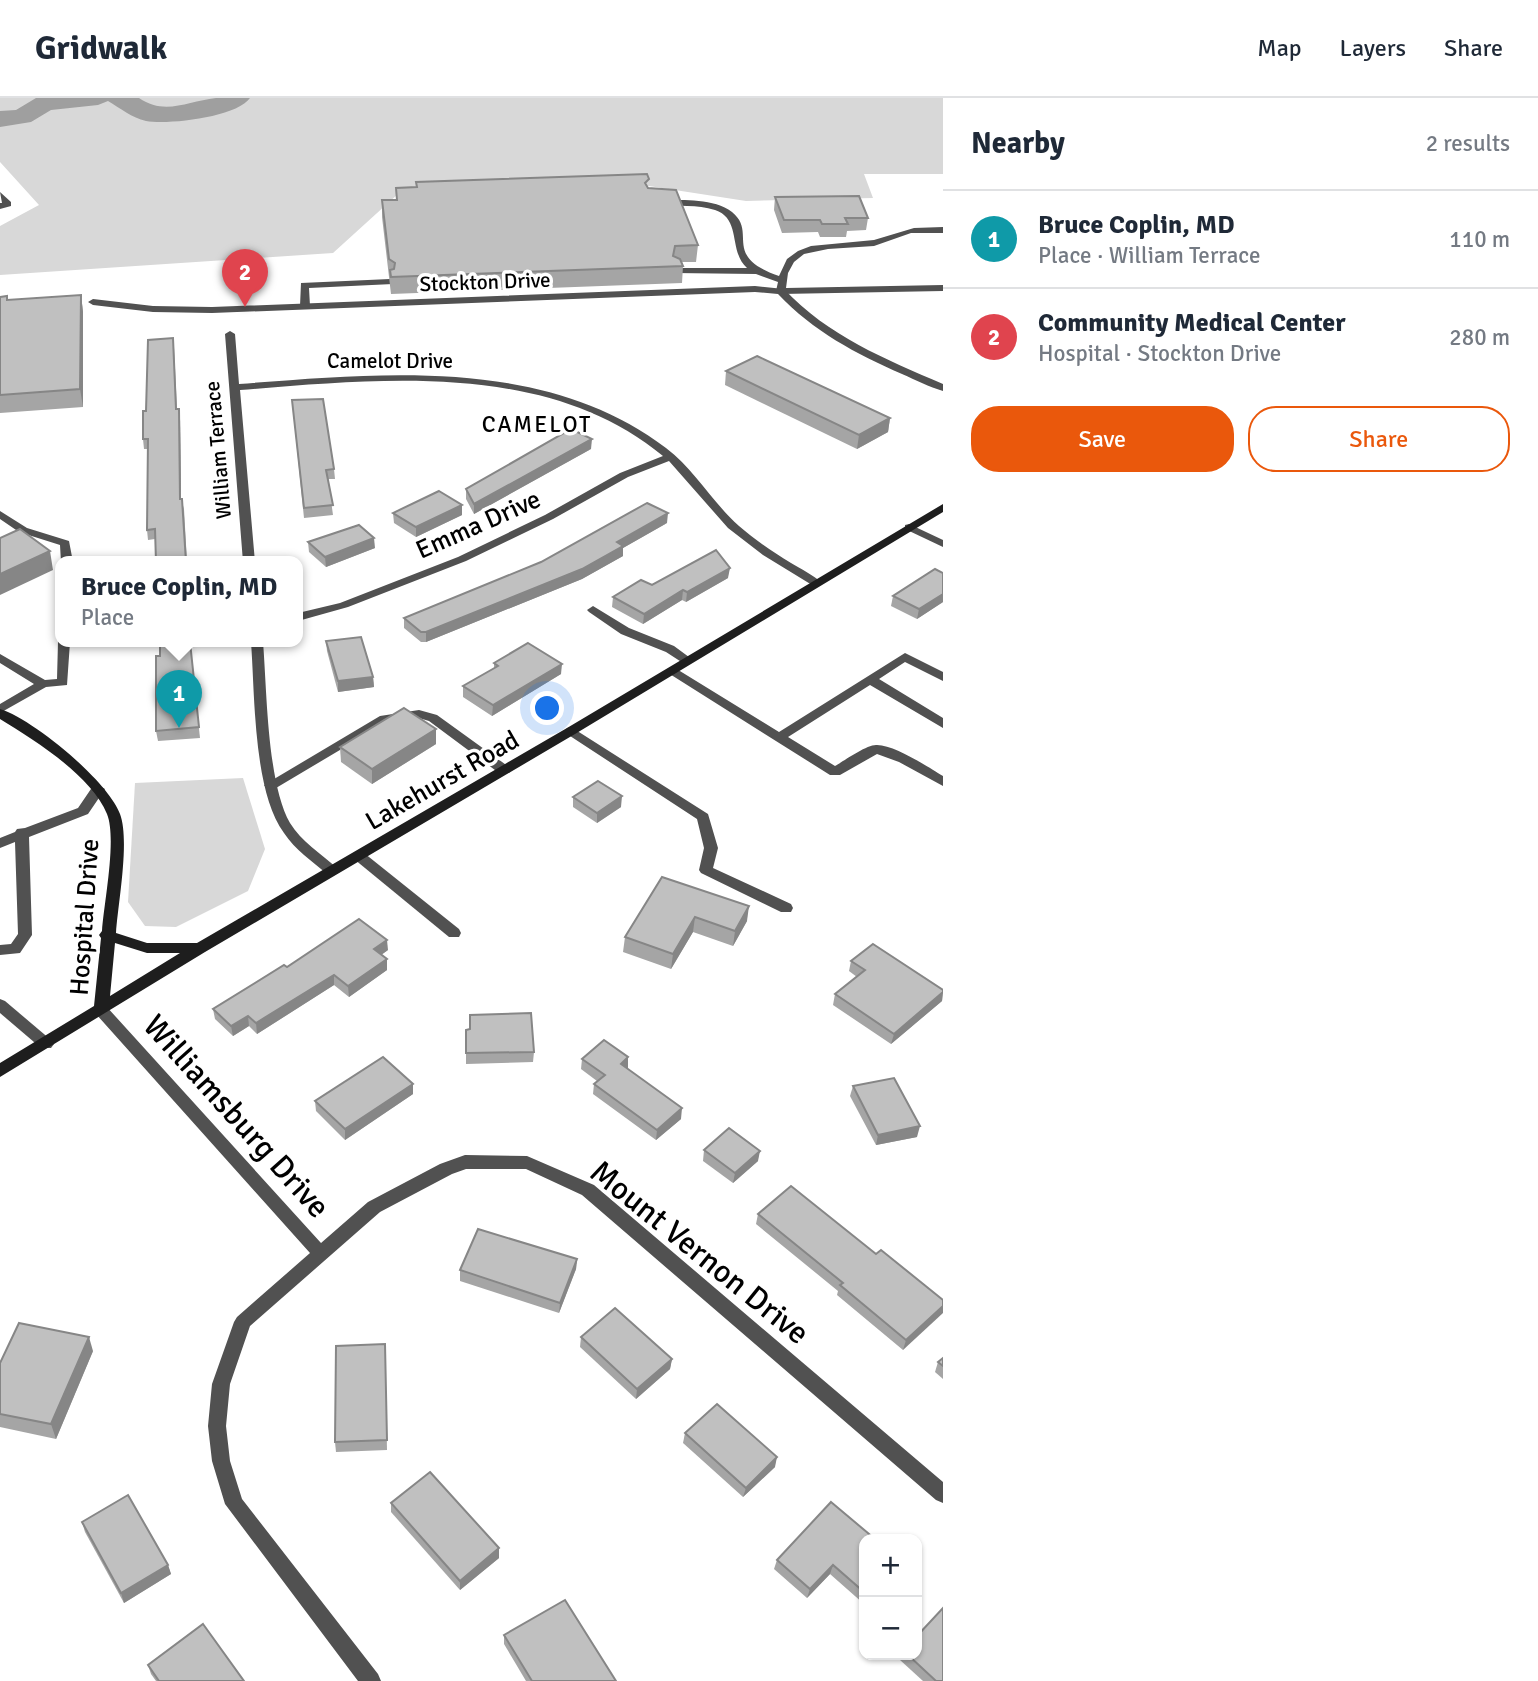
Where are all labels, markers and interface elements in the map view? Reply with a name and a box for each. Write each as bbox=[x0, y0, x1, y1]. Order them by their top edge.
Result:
text: Gridwalk bbox=[35, 28, 167, 69]
text: Map bbox=[1257, 33, 1302, 63]
text: Layers bbox=[1340, 33, 1406, 63]
text: Share bbox=[1444, 33, 1503, 63]
text: Nearby bbox=[971, 125, 1065, 162]
text: 2 results bbox=[1426, 129, 1510, 158]
text: Bruce Coplin, MD bbox=[1038, 209, 1235, 241]
text: 1 bbox=[988, 225, 1000, 254]
text: 110 m bbox=[1449, 225, 1510, 254]
text: Place · William Terrace bbox=[1038, 241, 1260, 270]
pin: 2 bbox=[222, 249, 268, 307]
street label: Stockton Drive bbox=[419, 267, 551, 297]
text: Community Medical Center bbox=[1038, 307, 1346, 339]
text: 2 bbox=[988, 323, 1000, 352]
text: 280 m bbox=[1449, 323, 1510, 352]
text: Hospital · Stockton Drive bbox=[1038, 339, 1281, 368]
street label: Camelot Drive bbox=[327, 348, 453, 374]
street label: William Terrace bbox=[199, 380, 237, 520]
button: Save bbox=[971, 406, 1234, 472]
button: Share bbox=[1248, 406, 1510, 472]
district label: CAMELOT bbox=[482, 410, 592, 439]
street label: Emma Drive bbox=[411, 483, 546, 567]
popup bbox=[55, 556, 303, 647]
text: Bruce Coplin, MD bbox=[81, 571, 277, 603]
text: Place bbox=[81, 603, 134, 632]
pin: 1 bbox=[156, 670, 202, 728]
your location bbox=[530, 691, 564, 725]
street label: Lakehurst Road bbox=[360, 724, 525, 838]
street label: Hospital Drive bbox=[64, 838, 106, 996]
street label: Williamsburg Drive bbox=[135, 1007, 338, 1226]
street label: Mount Vernon Drive bbox=[582, 1152, 817, 1353]
map controls bbox=[859, 1534, 922, 1660]
button: + bbox=[859, 1534, 922, 1597]
button: − bbox=[859, 1597, 922, 1660]

